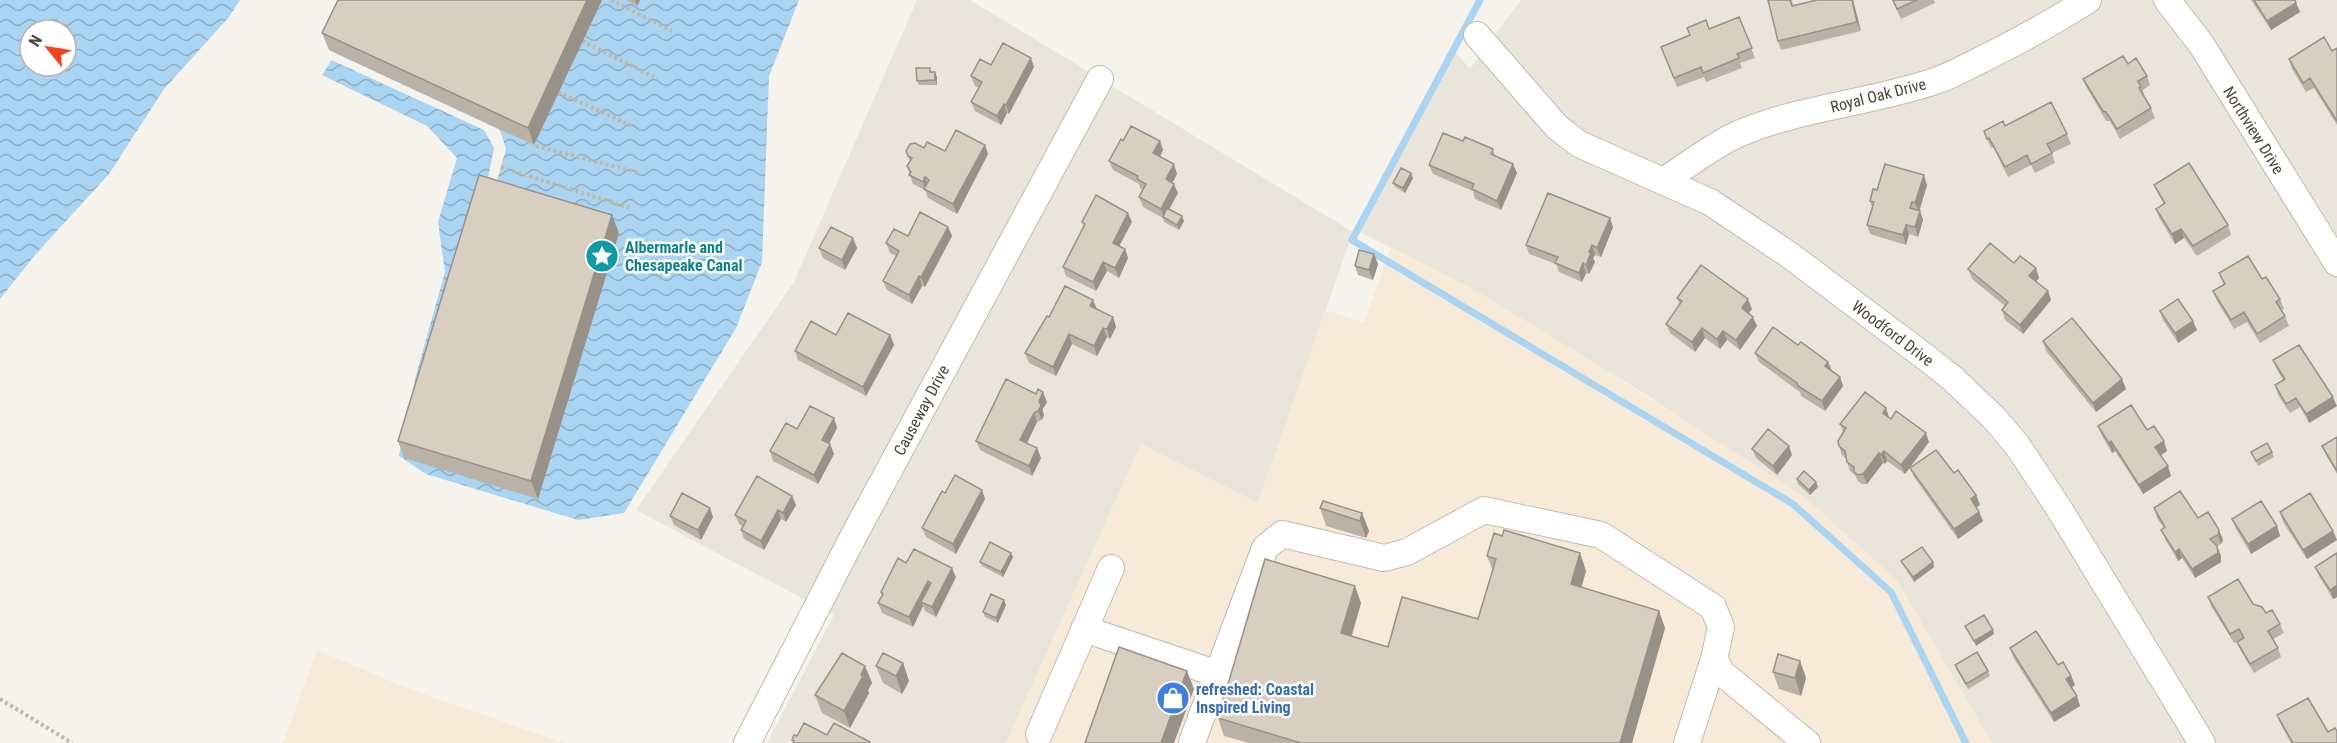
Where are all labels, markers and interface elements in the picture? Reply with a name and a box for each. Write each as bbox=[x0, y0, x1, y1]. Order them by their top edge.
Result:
north arrow bbox=[18, 18, 78, 78]
text: N bbox=[25, 32, 46, 50]
street label: Royal Oak Drive bbox=[1828, 74, 1928, 117]
street label: Northview Drive bbox=[2219, 83, 2288, 178]
place icon: Albermarle and Chesapeake Canal bbox=[584, 238, 620, 274]
place label: Albermarle and Chesapeake Canal bbox=[625, 238, 743, 275]
street label: Woodford Drive bbox=[1848, 297, 1937, 370]
street label: Causeway Drive bbox=[890, 362, 953, 459]
shop icon: refreshed: Coastal Inspired Living bbox=[1155, 680, 1191, 716]
place label: refreshed: Coastal Inspired Living bbox=[1196, 680, 1314, 717]

